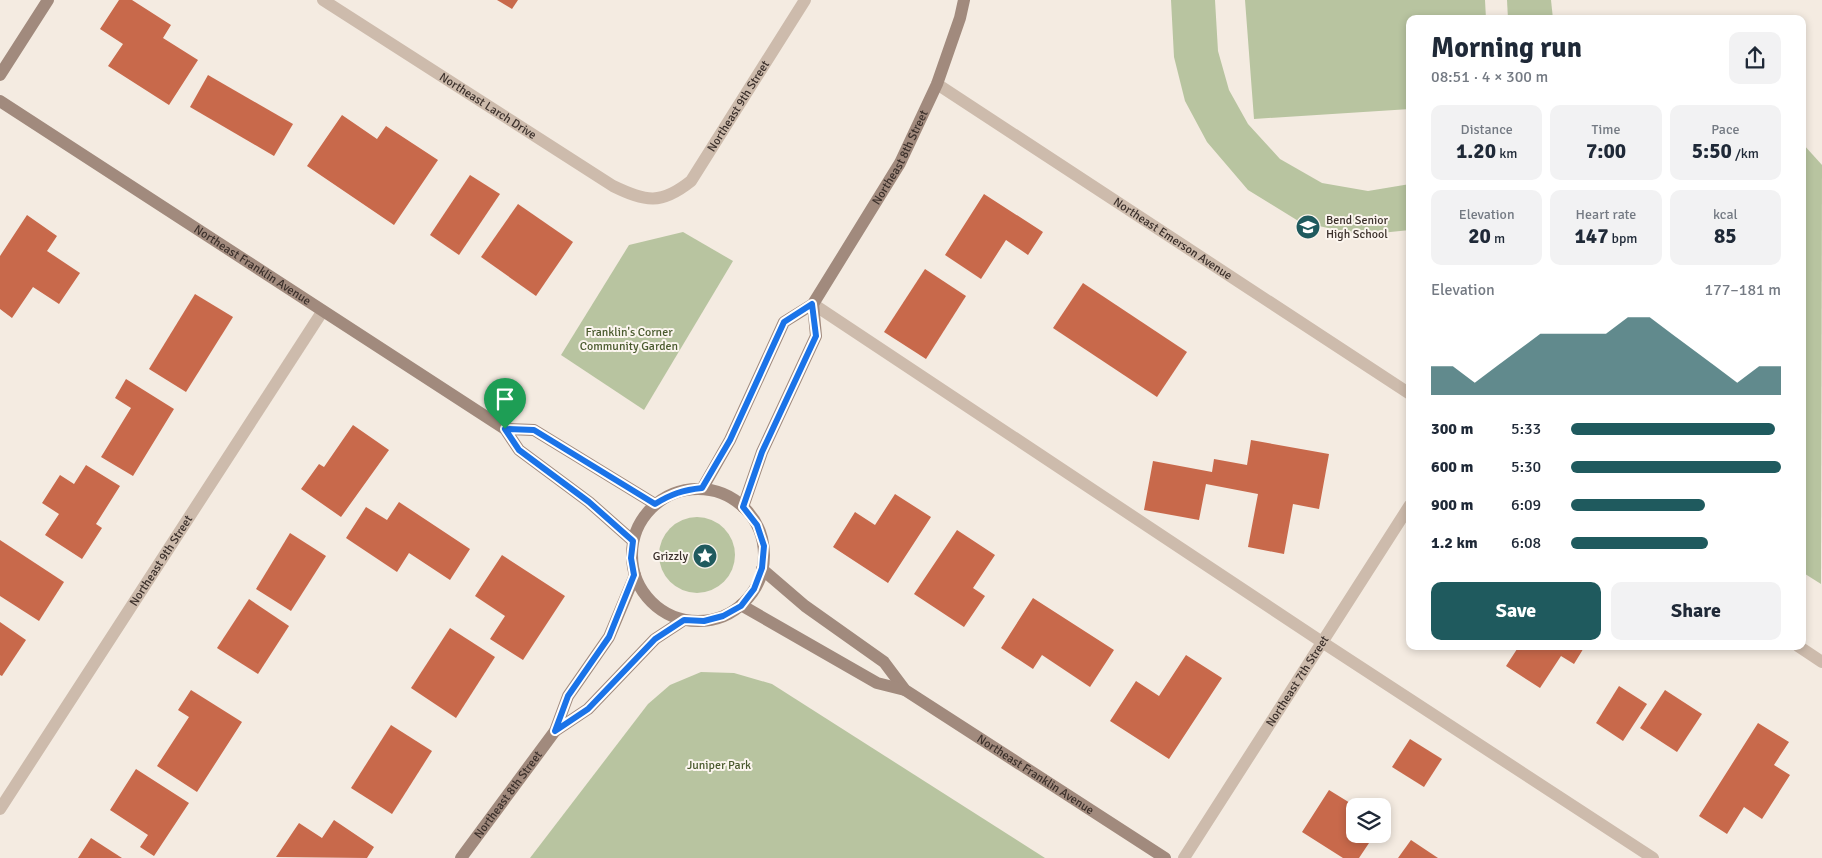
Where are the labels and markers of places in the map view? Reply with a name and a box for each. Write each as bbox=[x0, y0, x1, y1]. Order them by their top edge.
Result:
place label: Bend Senior High School bbox=[1326, 213, 1389, 242]
school or university icon: Bend Senior High School bbox=[1295, 214, 1321, 240]
pin bbox=[484, 378, 526, 429]
place icon: Grizzly bbox=[692, 543, 718, 569]
place label: Grizzly bbox=[653, 549, 688, 564]

